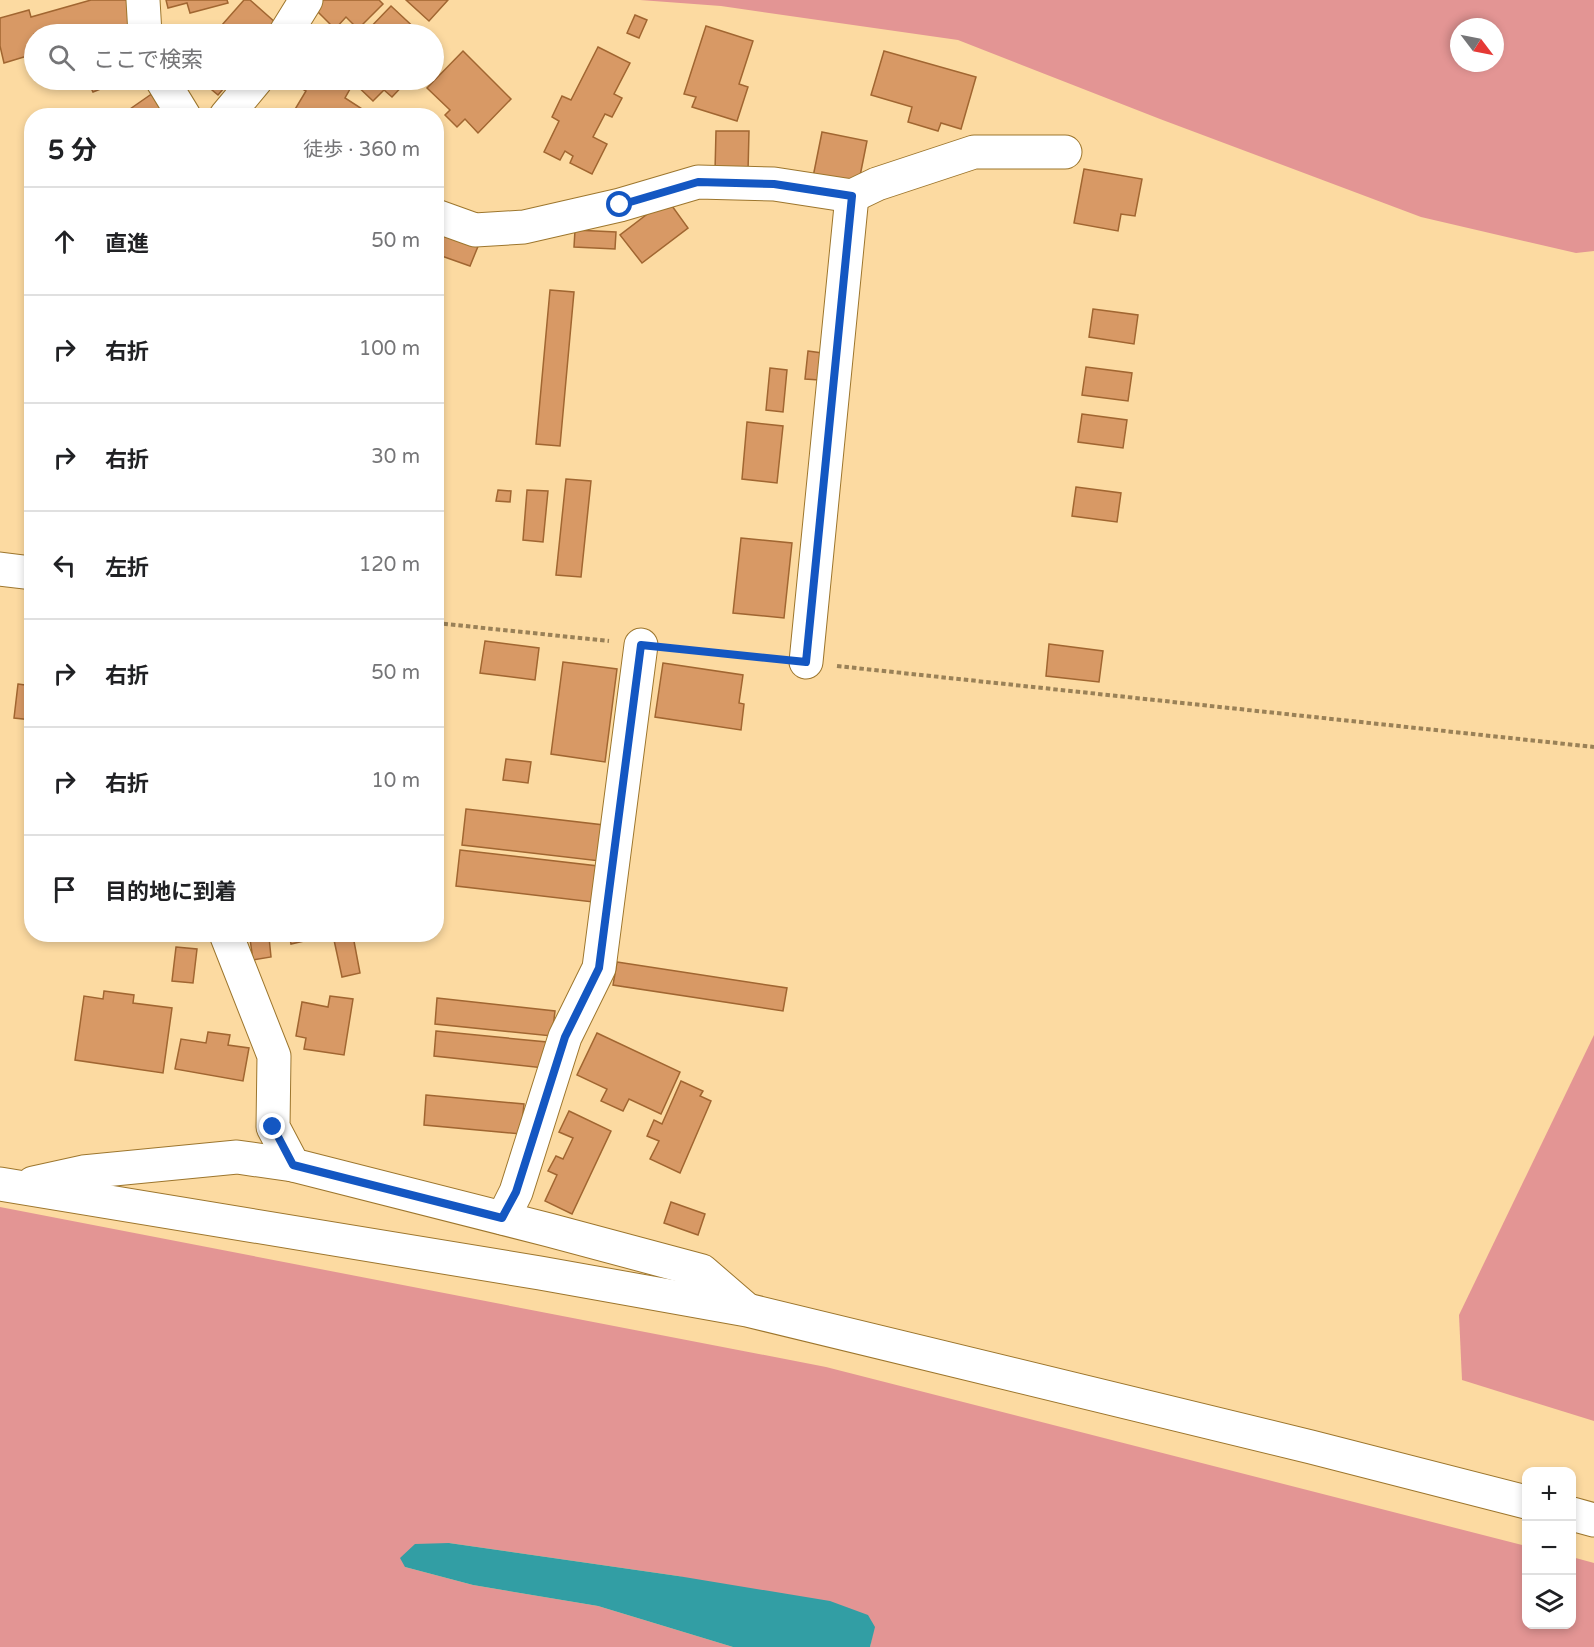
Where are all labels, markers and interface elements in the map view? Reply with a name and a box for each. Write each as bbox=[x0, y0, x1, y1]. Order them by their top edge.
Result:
north arrow bbox=[1450, 18, 1504, 72]
search box bbox=[24, 24, 444, 90]
icon: search bbox=[45, 41, 78, 74]
text: ここで検索 bbox=[93, 47, 203, 73]
text: 5 分 bbox=[48, 135, 97, 166]
text: 徒歩 · 360 m bbox=[303, 138, 420, 162]
route start bbox=[606, 191, 632, 217]
icon: ahead bbox=[48, 225, 81, 258]
text: 50 m bbox=[371, 229, 420, 253]
text: 直進 bbox=[105, 231, 149, 257]
icon: right bbox=[48, 333, 81, 366]
text: 100 m bbox=[359, 337, 420, 361]
text: 右折 bbox=[105, 339, 149, 365]
icon: right bbox=[48, 441, 81, 474]
text: 30 m bbox=[371, 445, 420, 469]
text: 右折 bbox=[105, 447, 149, 473]
icon: left bbox=[48, 549, 81, 582]
text: 120 m bbox=[359, 553, 420, 577]
text: 左折 bbox=[105, 555, 149, 581]
icon: right bbox=[48, 657, 81, 690]
text: 50 m bbox=[371, 661, 420, 685]
text: 右折 bbox=[105, 663, 149, 689]
icon: right bbox=[48, 765, 81, 798]
text: 10 m bbox=[371, 769, 420, 793]
text: 右折 bbox=[105, 771, 149, 797]
icon: arrive bbox=[48, 873, 81, 906]
text: 目的地に到着 bbox=[105, 879, 237, 905]
route end bbox=[259, 1113, 285, 1139]
map controls bbox=[1522, 1467, 1576, 1629]
button: + bbox=[1522, 1467, 1576, 1521]
button: − bbox=[1522, 1521, 1576, 1575]
button: layers bbox=[1522, 1575, 1576, 1629]

